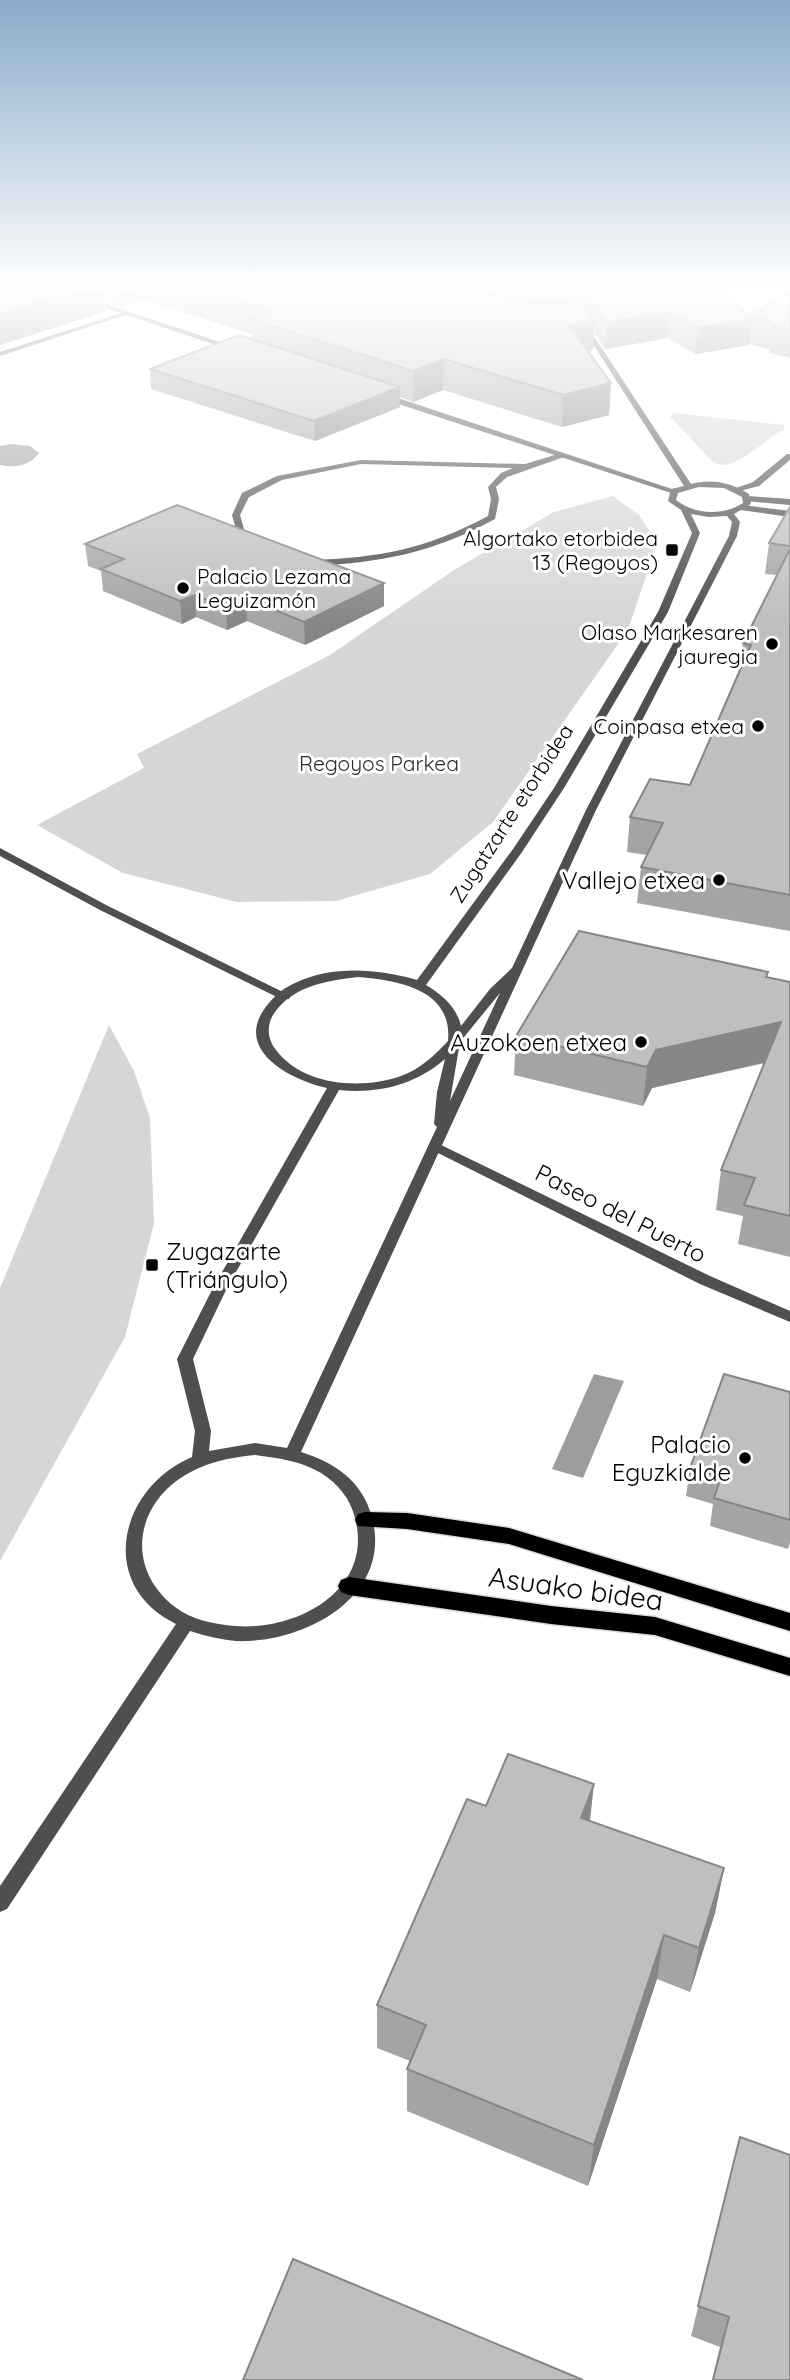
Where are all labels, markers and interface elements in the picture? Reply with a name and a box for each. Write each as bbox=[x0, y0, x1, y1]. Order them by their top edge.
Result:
place label: Algortako etorbidea 13 (Regoyos) bbox=[463, 525, 658, 575]
marker: Algortako etorbidea 13 (Regoyos) bbox=[664, 542, 680, 558]
place label: Palacio Lezama Leguizamón bbox=[197, 563, 351, 613]
marker: Palacio Lezama Leguizamón bbox=[175, 580, 191, 596]
place label: Olaso Markesaren jauregia bbox=[581, 619, 758, 669]
marker: Olaso Markesaren jauregia bbox=[764, 636, 780, 652]
place label: Coinpasa etxea bbox=[593, 713, 744, 739]
marker: Coinpasa etxea bbox=[750, 718, 766, 734]
street label: Zugatzarte etorbidea bbox=[444, 719, 578, 907]
park label: Regoyos Parkea bbox=[299, 750, 459, 776]
place label: Vallejo etxea bbox=[562, 865, 705, 895]
marker: Vallejo etxea bbox=[711, 872, 727, 888]
place label: Auzokoen etxea bbox=[450, 1027, 627, 1057]
marker: Auzokoen etxea bbox=[633, 1034, 649, 1050]
street label: Paseo del Puerto bbox=[530, 1157, 712, 1269]
place label: Zugazarte (Triángulo) bbox=[166, 1236, 288, 1294]
marker: Zugazarte (Triángulo) bbox=[144, 1257, 160, 1273]
place label: Palacio Eguzkialde bbox=[612, 1429, 731, 1487]
marker: Palacio Eguzkialde bbox=[737, 1450, 753, 1466]
street label: Asuako bidea bbox=[486, 1558, 666, 1618]

